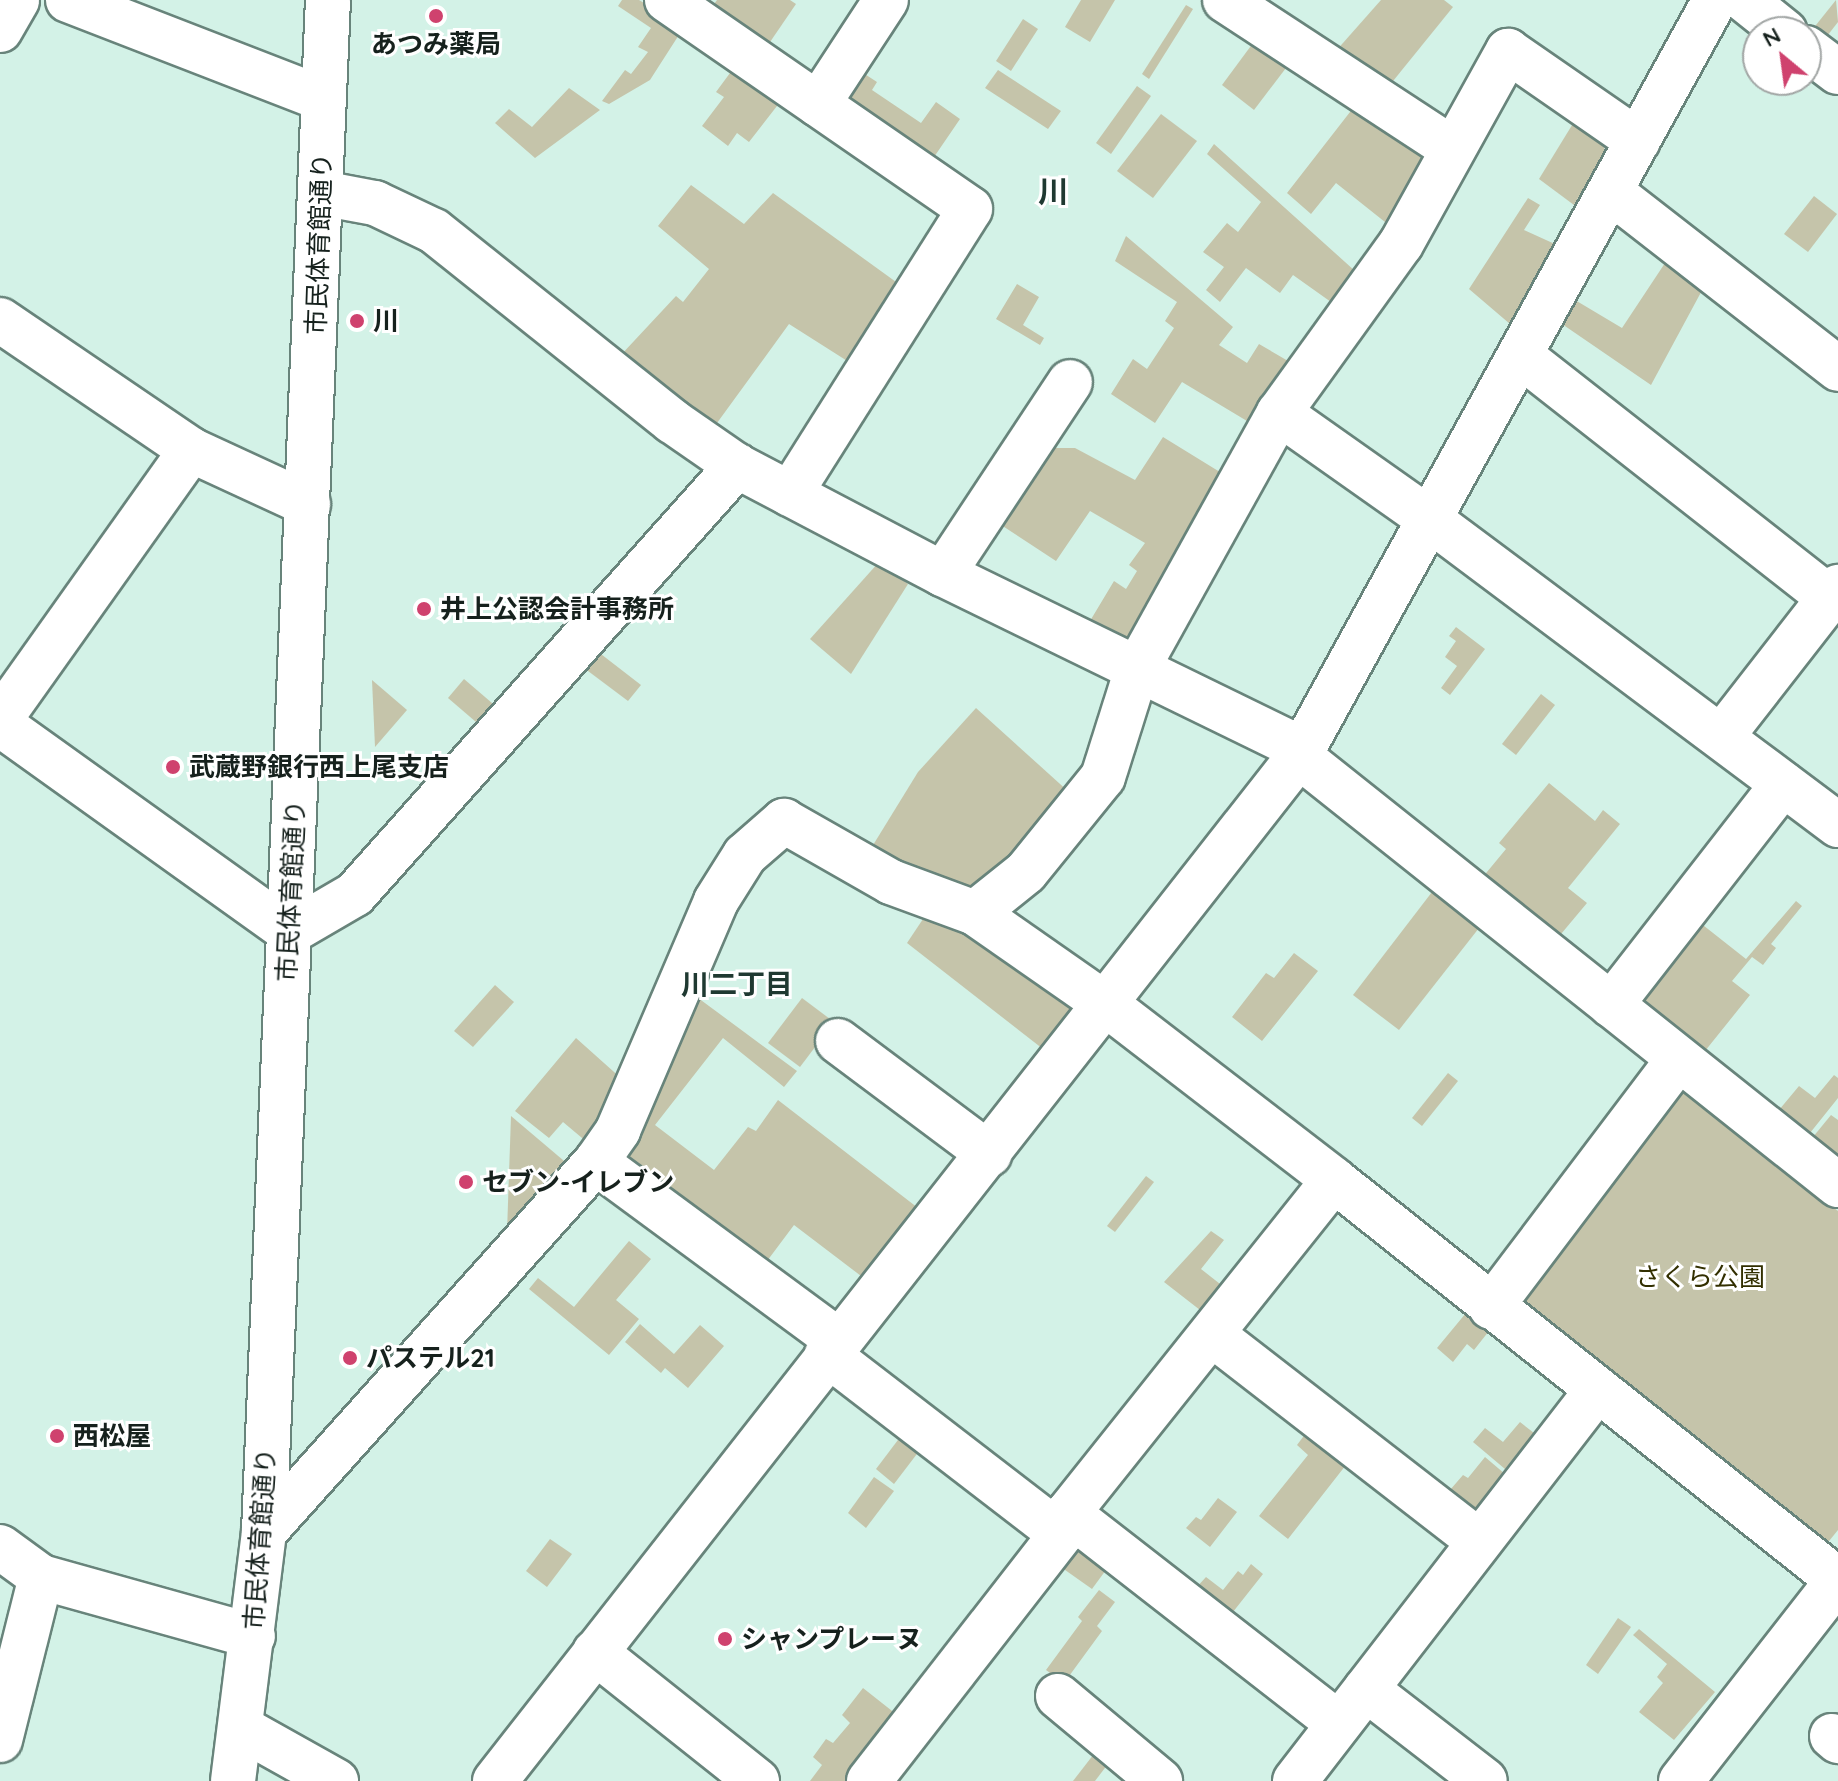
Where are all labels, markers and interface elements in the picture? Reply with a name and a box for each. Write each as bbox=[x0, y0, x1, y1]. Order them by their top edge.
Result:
marker: あつみ薬局 bbox=[427, 7, 445, 25]
north arrow bbox=[1742, 16, 1822, 96]
text: N bbox=[1757, 21, 1785, 53]
place label: あつみ薬局 bbox=[371, 28, 501, 60]
street label: 市民体育館通り bbox=[300, 153, 338, 335]
district label: 川 bbox=[1038, 173, 1068, 209]
place label: 川 bbox=[373, 305, 399, 337]
marker: 川 bbox=[348, 312, 366, 330]
place label: 井上公認会計事務所 bbox=[440, 593, 674, 625]
marker: 井上公認会計事務所 bbox=[415, 600, 433, 618]
place label: 武蔵野銀行西上尾支店 bbox=[189, 751, 449, 783]
marker: 武蔵野銀行西上尾支店 bbox=[164, 758, 182, 776]
street label: 市民体育館通り bbox=[271, 799, 311, 983]
district label: 川二丁目 bbox=[681, 967, 793, 1001]
place label: セブン-イレブン bbox=[482, 1166, 674, 1198]
marker: セブン-イレブン bbox=[457, 1173, 475, 1191]
park label: さくら公園 bbox=[1635, 1261, 1765, 1293]
place label: パステル21 bbox=[366, 1342, 495, 1374]
marker: パステル21 bbox=[341, 1349, 359, 1367]
place label: 西松屋 bbox=[73, 1420, 151, 1452]
marker: 西松屋 bbox=[48, 1427, 66, 1445]
street label: 市民体育館通り bbox=[238, 1447, 282, 1631]
place label: シャンプレーヌ bbox=[741, 1623, 923, 1655]
marker: シャンプレーヌ bbox=[716, 1630, 734, 1648]

